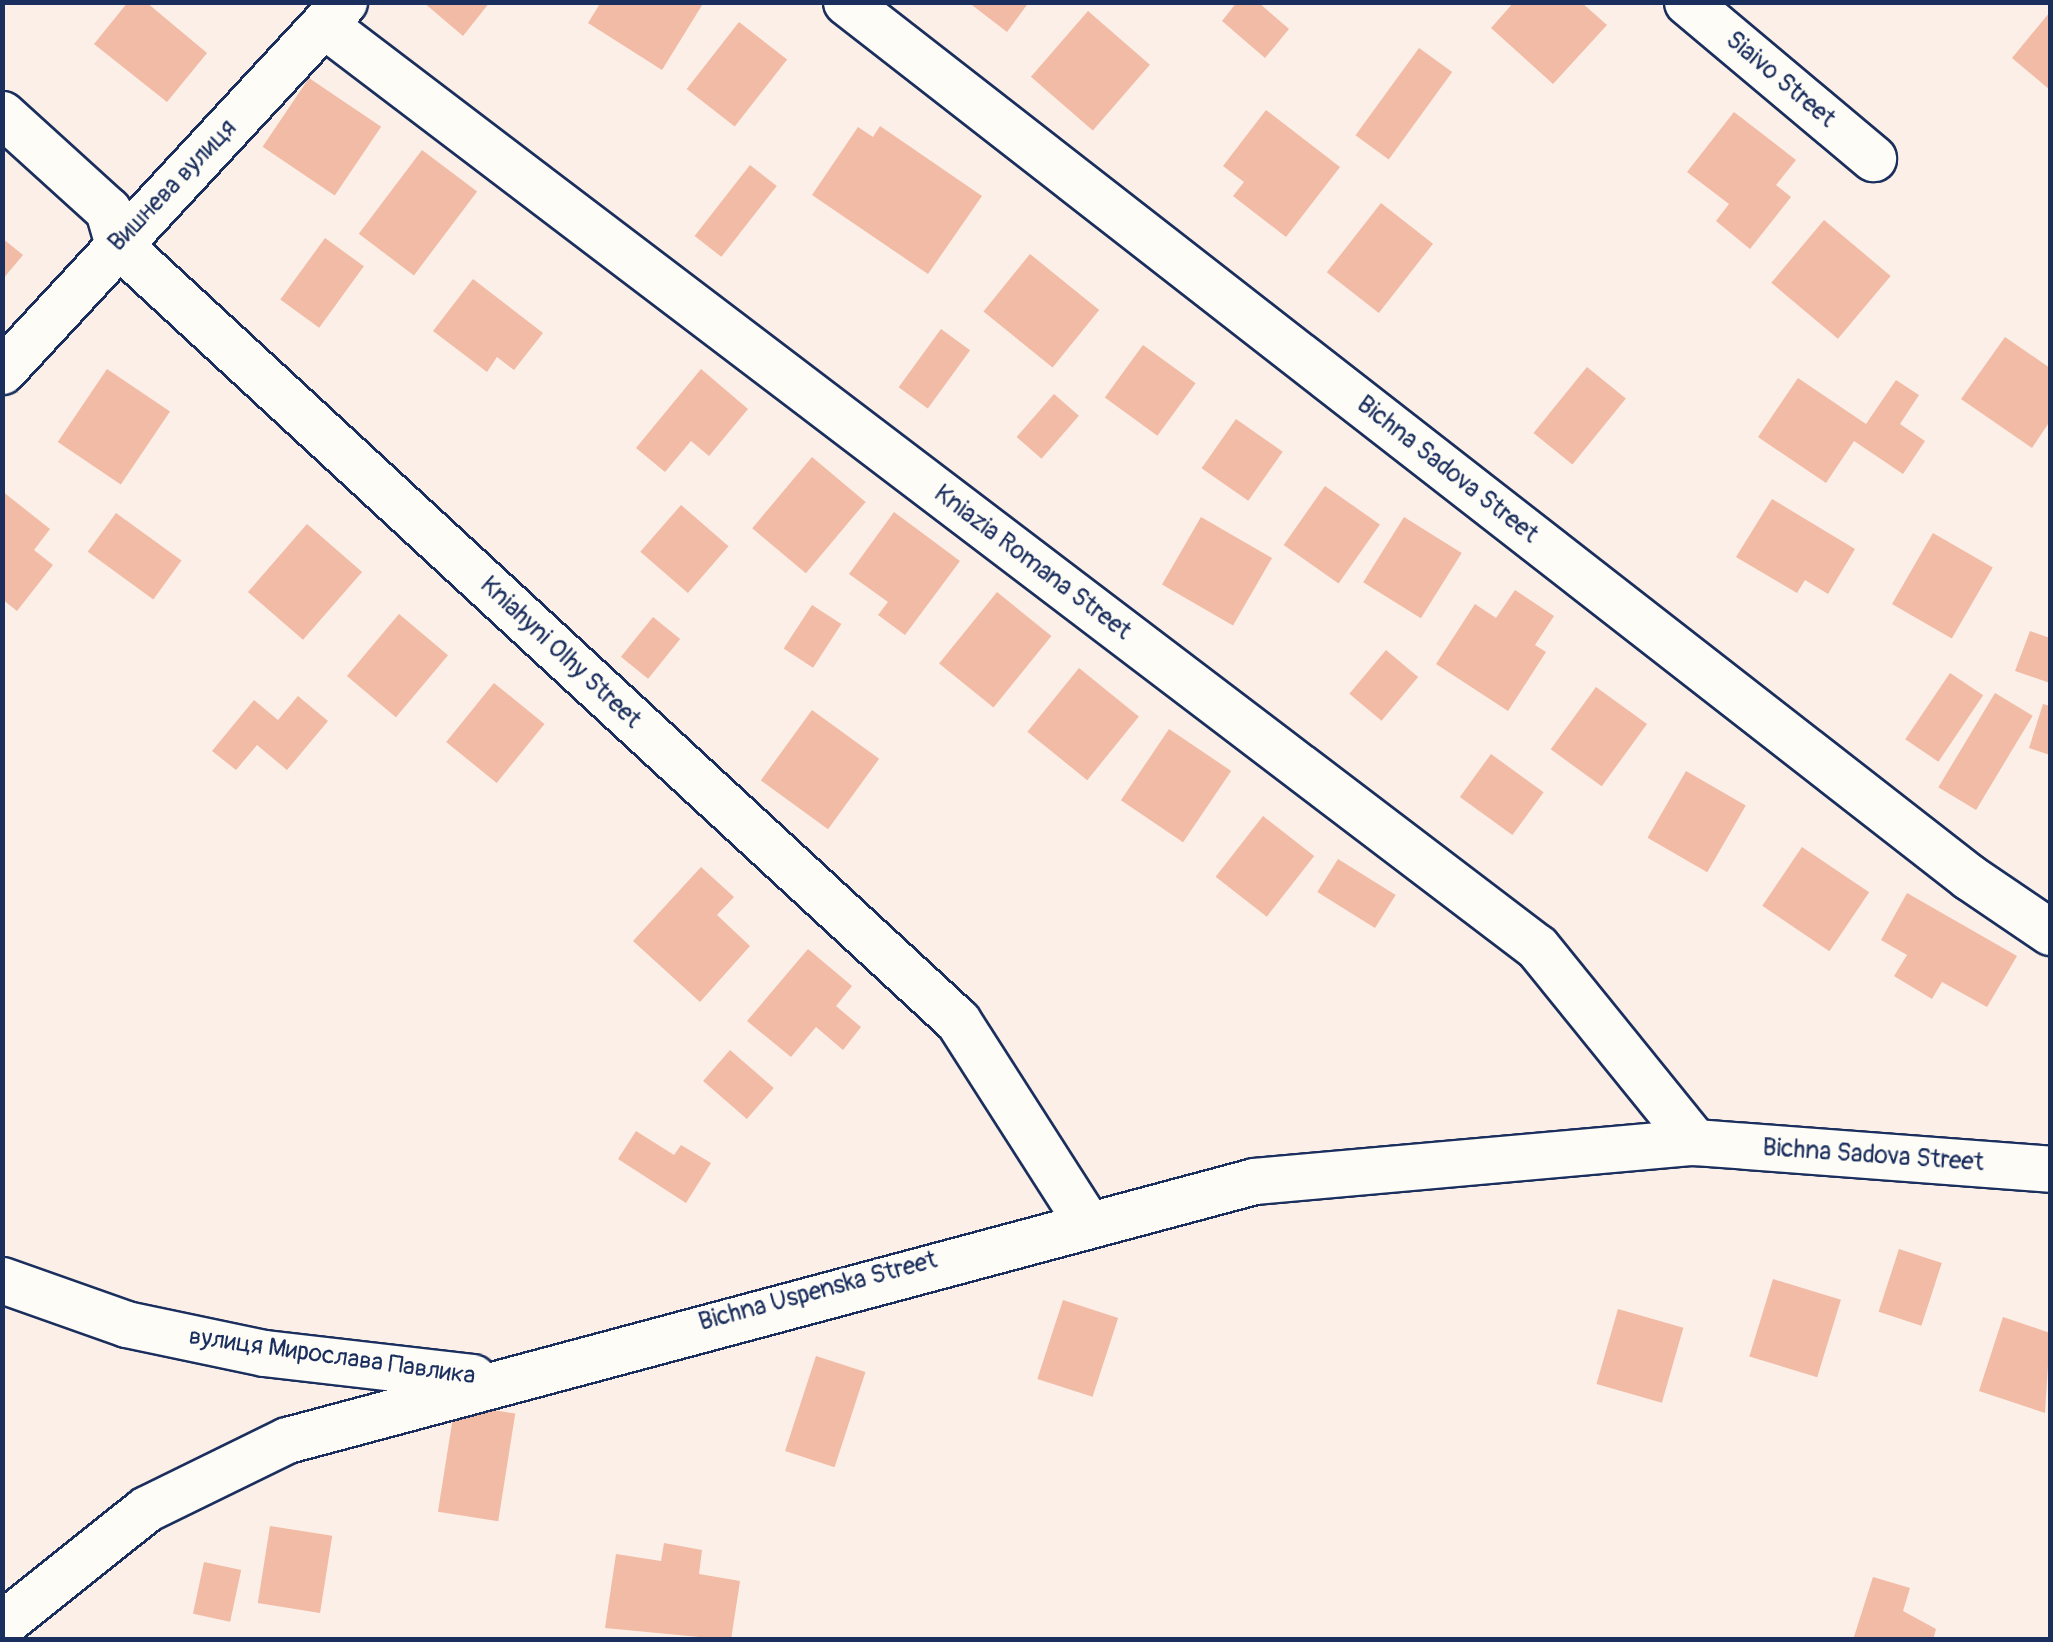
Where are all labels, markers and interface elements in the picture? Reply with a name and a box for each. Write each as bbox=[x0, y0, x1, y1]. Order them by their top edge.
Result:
street label: Siaivo Street bbox=[1719, 26, 1841, 134]
street label: Вишнева вулиця bbox=[103, 114, 243, 258]
street label: Bichna Sadova Street bbox=[1350, 390, 1544, 550]
street label: Kniazia Romana Street bbox=[928, 479, 1136, 647]
street label: Kniahyni Olhy Street bbox=[473, 571, 647, 735]
street label: Bichna Sadova Street bbox=[1761, 1133, 1985, 1179]
street label: Bichna Uspenska Street bbox=[695, 1246, 941, 1338]
street label: вулиця Мирослава Павлика bbox=[187, 1322, 477, 1392]

